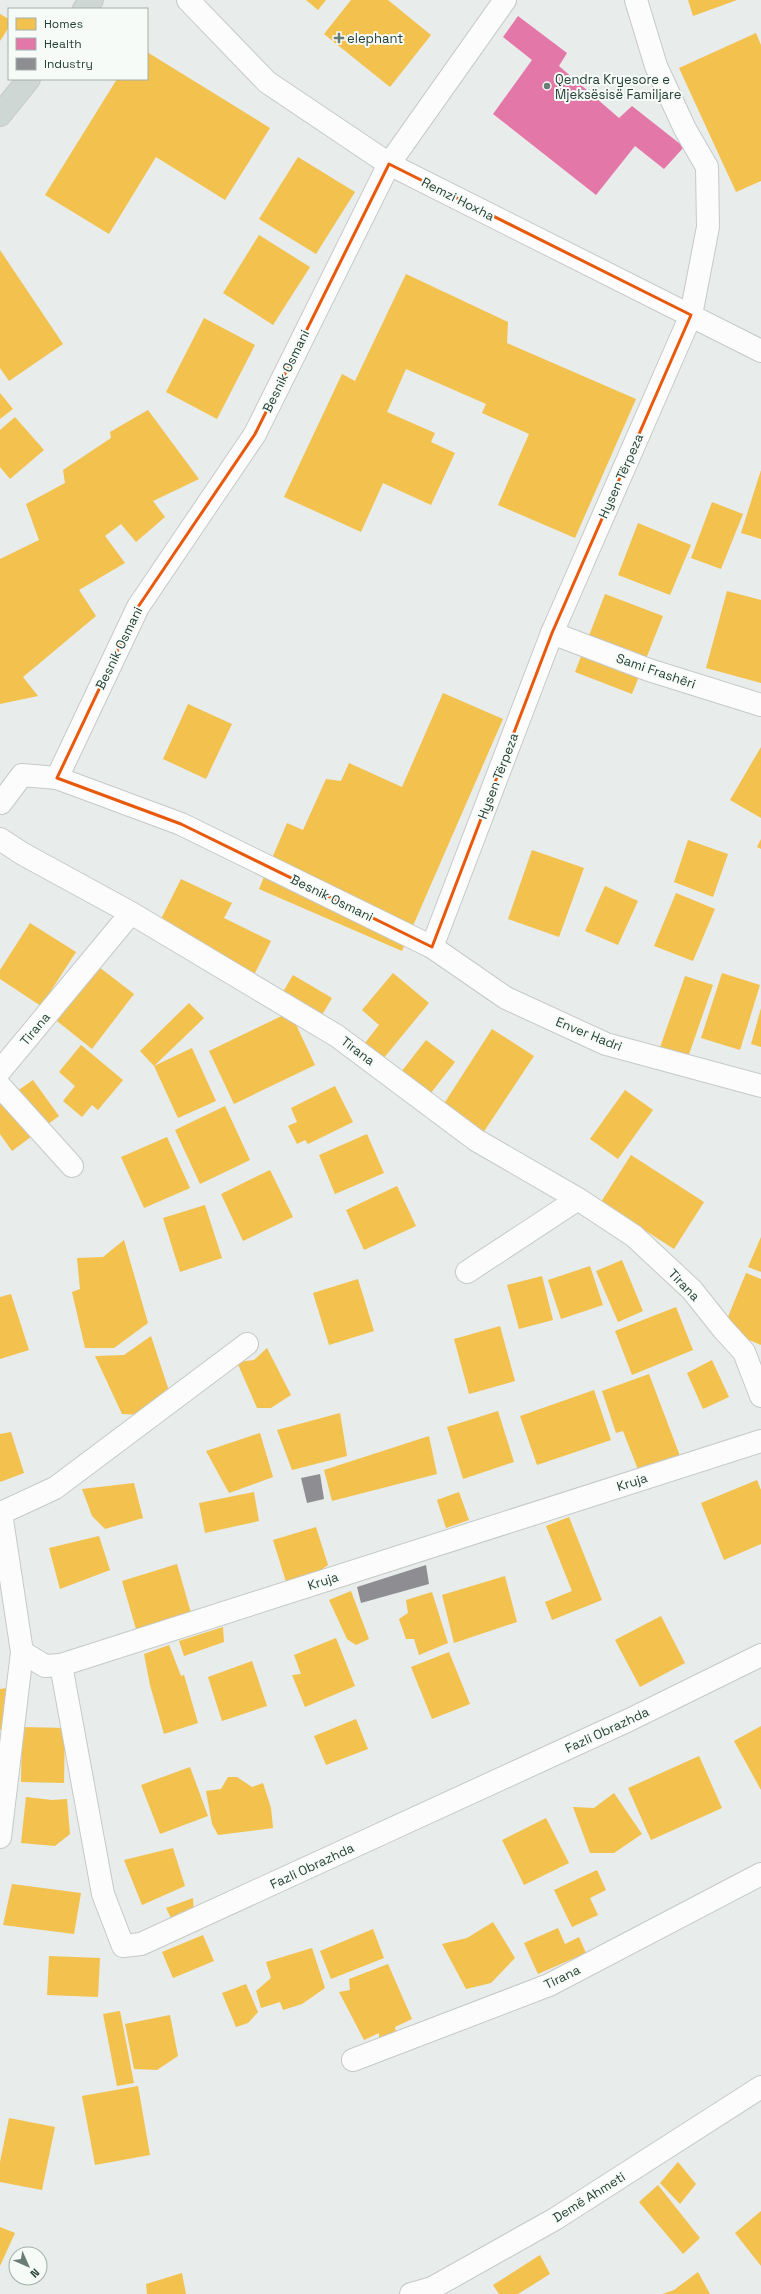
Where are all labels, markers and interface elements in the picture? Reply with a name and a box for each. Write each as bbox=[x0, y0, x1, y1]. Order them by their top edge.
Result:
legend bbox=[8, 8, 148, 80]
text: Homes bbox=[44, 16, 83, 32]
place label: elephant bbox=[347, 30, 403, 47]
marker: elephant bbox=[334, 33, 344, 43]
text: Health bbox=[44, 36, 82, 52]
text: Industry bbox=[44, 56, 93, 72]
place label: Qendra Kryesore e Mjeksësisë Familjare bbox=[555, 71, 681, 103]
marker: Qendra Kryesore e Mjeksësisë Familjare bbox=[542, 81, 552, 91]
street label: Remzi Hoxha bbox=[419, 173, 498, 225]
street label: Besnik Osmani bbox=[259, 327, 313, 415]
street label: Hysen Tërpeza bbox=[595, 431, 647, 521]
street label: Besnik Osmani bbox=[92, 604, 146, 692]
street label: Sami Frashëri bbox=[614, 649, 698, 693]
street label: Hysen Tërpeza bbox=[474, 730, 522, 822]
street label: Besnik Osmani bbox=[288, 871, 376, 925]
street label: Tirana bbox=[16, 1008, 54, 1049]
street label: Enver Hadri bbox=[553, 1013, 625, 1055]
street label: Tirana bbox=[338, 1033, 379, 1070]
street label: Tirana bbox=[665, 1265, 704, 1305]
street label: Kruja bbox=[614, 1469, 650, 1495]
street label: Kruja bbox=[305, 1568, 341, 1594]
street label: Fazli Obrazhda bbox=[562, 1703, 652, 1757]
street label: Fazli Obrazhda bbox=[267, 1839, 357, 1893]
street label: Tirana bbox=[541, 1961, 583, 1993]
street label: Demë Ahmeti bbox=[550, 2168, 628, 2226]
north arrow bbox=[8, 2246, 48, 2286]
text: N bbox=[28, 2266, 43, 2281]

